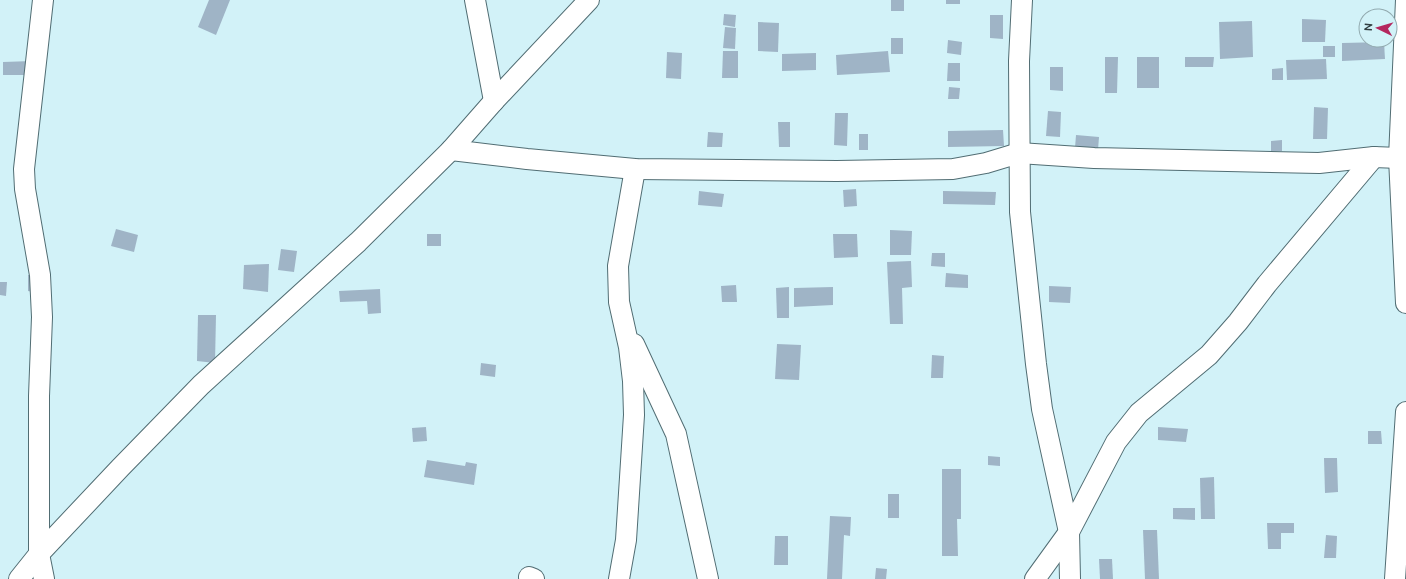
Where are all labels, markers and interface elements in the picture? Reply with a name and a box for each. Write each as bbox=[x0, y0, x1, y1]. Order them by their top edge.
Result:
north arrow bbox=[1358, 8, 1398, 48]
text: N bbox=[1362, 23, 1374, 32]

